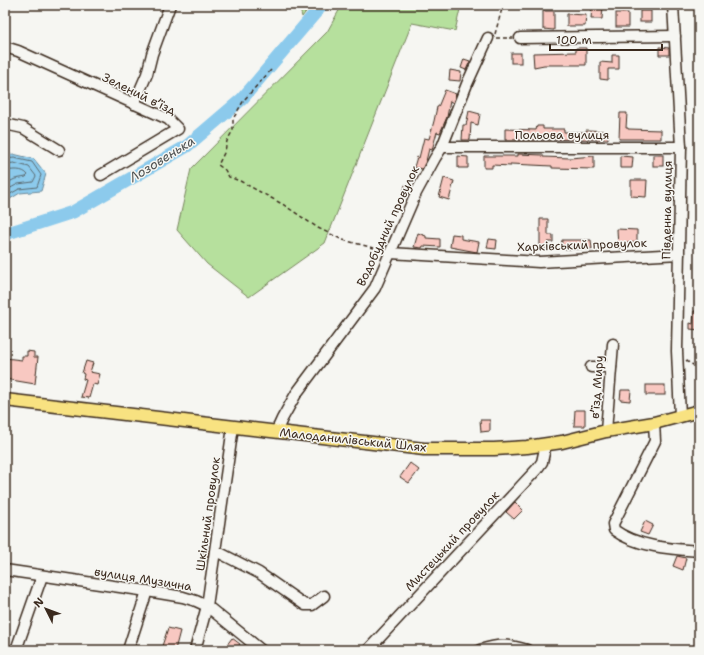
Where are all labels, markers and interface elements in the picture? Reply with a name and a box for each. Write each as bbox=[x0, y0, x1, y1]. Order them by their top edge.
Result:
scale bar bbox=[550, 26, 662, 52]
text: 100 m bbox=[556, 32, 592, 48]
street label: Зелений в’їзд bbox=[99, 69, 179, 119]
street label: Польова вулиця bbox=[515, 127, 609, 143]
water label: Лозовенька bbox=[125, 132, 198, 186]
street label: Південна вулиця bbox=[658, 160, 676, 260]
street label: Водобудний провулок bbox=[353, 163, 423, 289]
street label: Харківський провулок bbox=[517, 235, 648, 255]
street label: в’їзд Миру bbox=[587, 355, 607, 419]
street label: Малоданилівський Шлях bbox=[279, 424, 427, 456]
street label: Шкільний провулок bbox=[192, 455, 224, 572]
street label: Мистецький провулок bbox=[401, 487, 503, 595]
street label: вулиця Музична bbox=[93, 563, 193, 595]
north arrow bbox=[26, 589, 66, 629]
text: N bbox=[30, 594, 48, 611]

